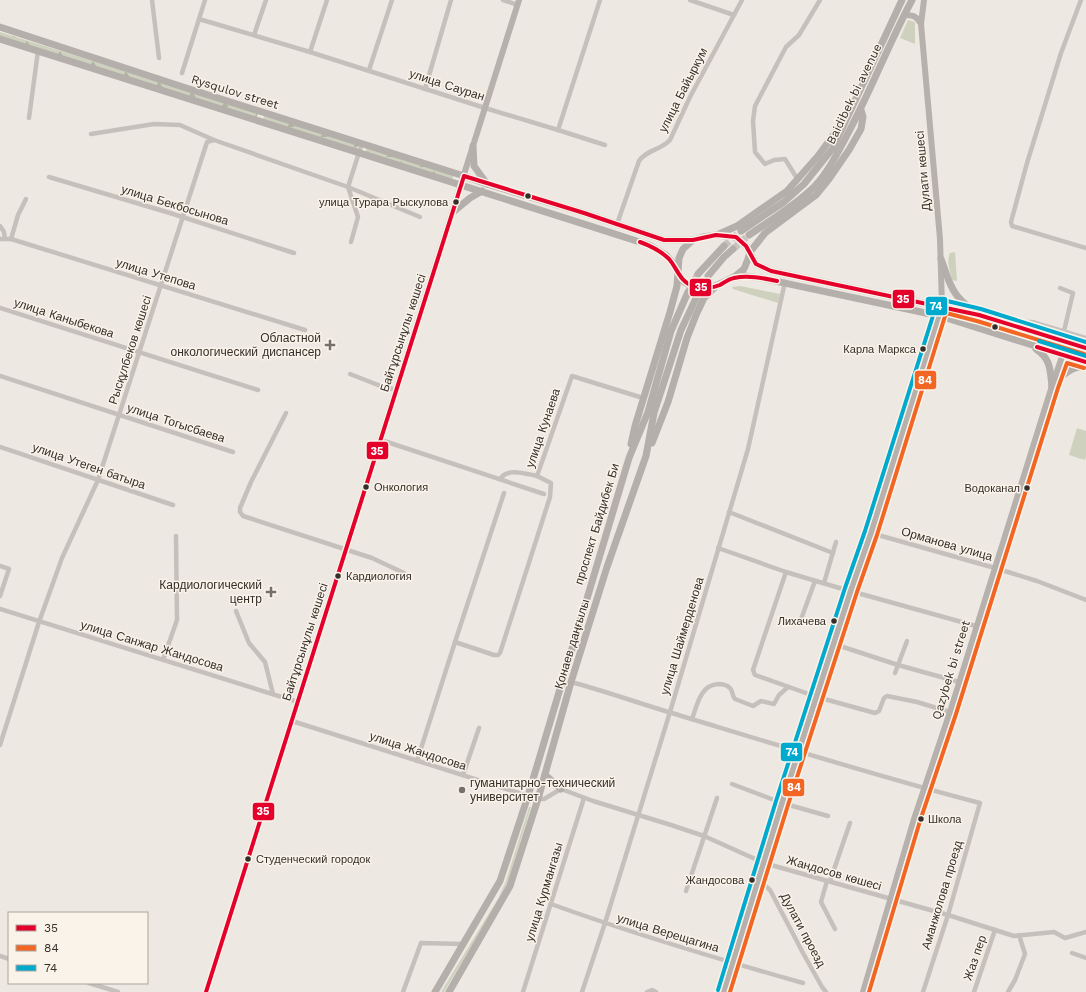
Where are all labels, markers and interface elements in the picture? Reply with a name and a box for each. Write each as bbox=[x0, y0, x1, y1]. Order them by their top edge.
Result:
street label: Baidibek bi avenue bbox=[824, 41, 884, 146]
street label: улица Байыркум bbox=[656, 45, 710, 135]
street label: улица Сауран bbox=[408, 66, 486, 104]
street label: Rysqulov street bbox=[190, 72, 280, 112]
street label: Дулати көшесі bbox=[913, 130, 933, 212]
street label: улица Бекбосынова bbox=[120, 182, 231, 228]
unlabelled marker bbox=[523, 191, 533, 201]
place label: улица Турара Рыскулова bbox=[319, 196, 449, 209]
marker: улица Турара Рыскулова bbox=[451, 197, 461, 207]
street label: улица Утепова bbox=[114, 255, 198, 293]
street label: Байтұрсынұлы көшесі bbox=[377, 272, 429, 394]
line badge: 35 bbox=[689, 278, 712, 297]
text: 35 bbox=[695, 281, 707, 294]
line badge: 35 bbox=[892, 289, 915, 309]
text: 35 bbox=[897, 293, 909, 306]
street label: Рысқұлбеков көшесі bbox=[106, 294, 154, 406]
street label: улица Каныбекова bbox=[12, 295, 116, 341]
line badge: 74 bbox=[925, 296, 948, 316]
text: 74 bbox=[930, 300, 942, 313]
unlabelled marker bbox=[990, 322, 1000, 332]
place label: Областной онкологический диспансер bbox=[170, 331, 321, 359]
marker: Областной онкологический диспансер bbox=[324, 339, 336, 351]
place label: Карла Маркса bbox=[843, 343, 917, 356]
marker: Карла Маркса bbox=[918, 344, 928, 354]
line badge: 84 bbox=[914, 370, 937, 390]
text: 84 bbox=[918, 374, 932, 387]
street label: улица Кунаева bbox=[523, 386, 563, 470]
street label: улица Тогысбаева bbox=[125, 401, 227, 446]
street label: улица Утеген батыра bbox=[31, 440, 148, 492]
line badge: 35 bbox=[366, 441, 389, 460]
text: 35 bbox=[371, 445, 383, 458]
street label: проспект Байдибек Би bbox=[572, 462, 622, 586]
place label: Онкология bbox=[374, 481, 428, 494]
marker: Онкология bbox=[361, 482, 371, 492]
place label: Водоканал bbox=[964, 482, 1020, 495]
marker: Водоканал bbox=[1022, 483, 1032, 493]
street label: Орманова улица bbox=[900, 524, 995, 564]
place label: Кардиология bbox=[346, 570, 412, 583]
marker: Кардиология bbox=[333, 571, 343, 581]
street label: улица Шаймерденова bbox=[657, 575, 707, 697]
place label: Кардиологический центр bbox=[159, 578, 262, 606]
street label: Байтұрсынұлы көшесі bbox=[279, 581, 331, 703]
marker: Кардиологический центр bbox=[265, 586, 277, 598]
street label: Қонаев даңғылы bbox=[552, 597, 592, 691]
place label: Лихачева bbox=[778, 615, 827, 628]
marker: Лихачева bbox=[829, 616, 839, 626]
street label: улица Санжар Жандосова bbox=[79, 618, 225, 675]
street label: Qazybek bi street bbox=[929, 619, 973, 721]
street label: улица Жандосова bbox=[368, 729, 468, 773]
line badge: 74 bbox=[780, 742, 803, 762]
text: 74 bbox=[786, 746, 798, 759]
place label: гуманитарно-технический университет bbox=[470, 776, 615, 804]
line badge: 84 bbox=[782, 778, 805, 797]
text: 84 bbox=[787, 781, 801, 794]
marker: гуманитарно-технический университет bbox=[457, 785, 467, 795]
line badge: 35 bbox=[252, 802, 275, 821]
text: 35 bbox=[257, 805, 269, 818]
place label: Школа bbox=[928, 813, 962, 826]
marker: Школа bbox=[916, 814, 926, 824]
street label: Аманжолова проезд bbox=[919, 839, 965, 951]
street label: улица Курмангазы bbox=[522, 841, 566, 943]
place label: Студенческий городок bbox=[256, 853, 370, 866]
street label: Жандосов көшесі bbox=[785, 853, 883, 893]
marker: Студенческий городок bbox=[243, 854, 253, 864]
place label: Жандосова bbox=[685, 874, 745, 887]
marker: Жандосова bbox=[747, 875, 757, 885]
street label: Дулати проезд bbox=[777, 890, 829, 970]
street label: улица Верещагина bbox=[615, 911, 721, 955]
legend bbox=[8, 912, 148, 984]
text: 35 bbox=[44, 921, 58, 935]
street label: Жаз пер bbox=[961, 933, 989, 983]
text: 84 bbox=[44, 941, 59, 955]
text: 74 bbox=[44, 961, 57, 975]

